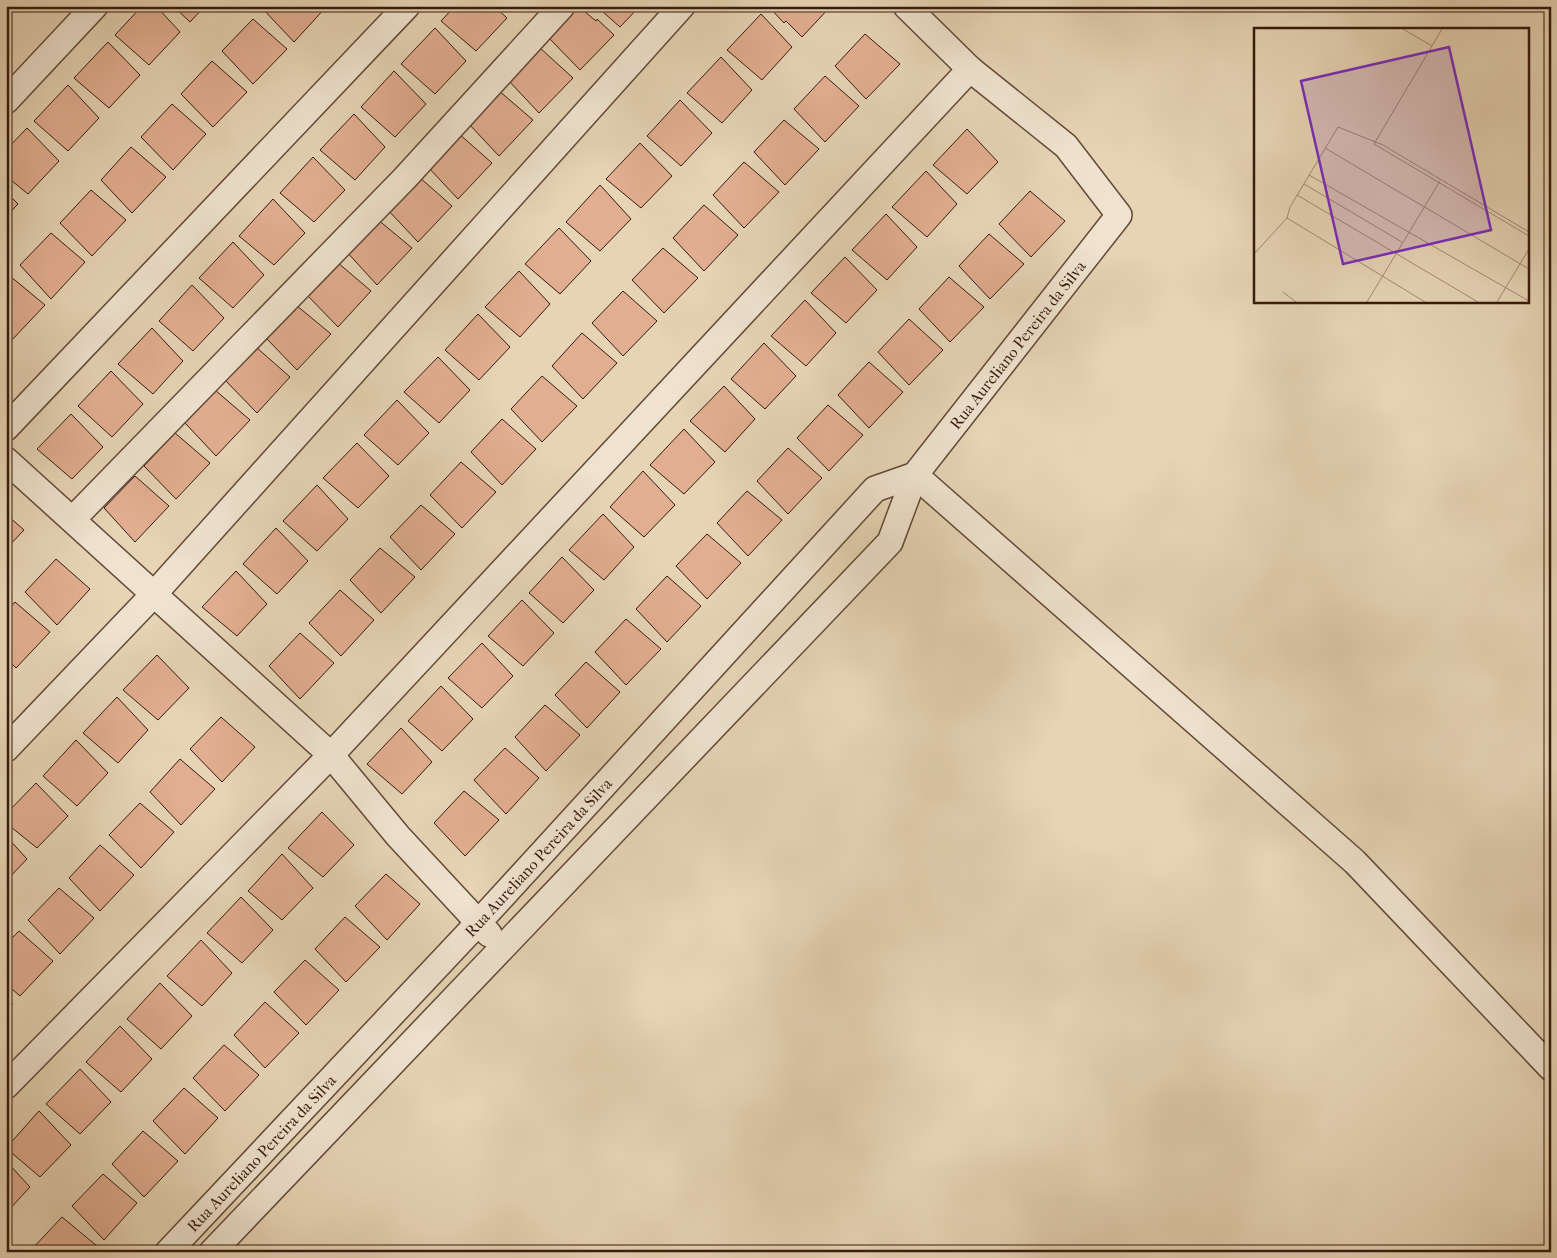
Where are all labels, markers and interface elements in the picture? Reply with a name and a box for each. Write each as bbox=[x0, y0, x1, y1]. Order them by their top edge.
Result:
inset map bbox=[1254, 28, 1530, 302]
street label: Rua Aureliano Pereira da Silva bbox=[946, 256, 1090, 433]
street label: Rua Aureliano Pereira da Silva bbox=[461, 774, 616, 941]
street label: Rua Aureliano Pereira da Silva bbox=[183, 1070, 341, 1236]

